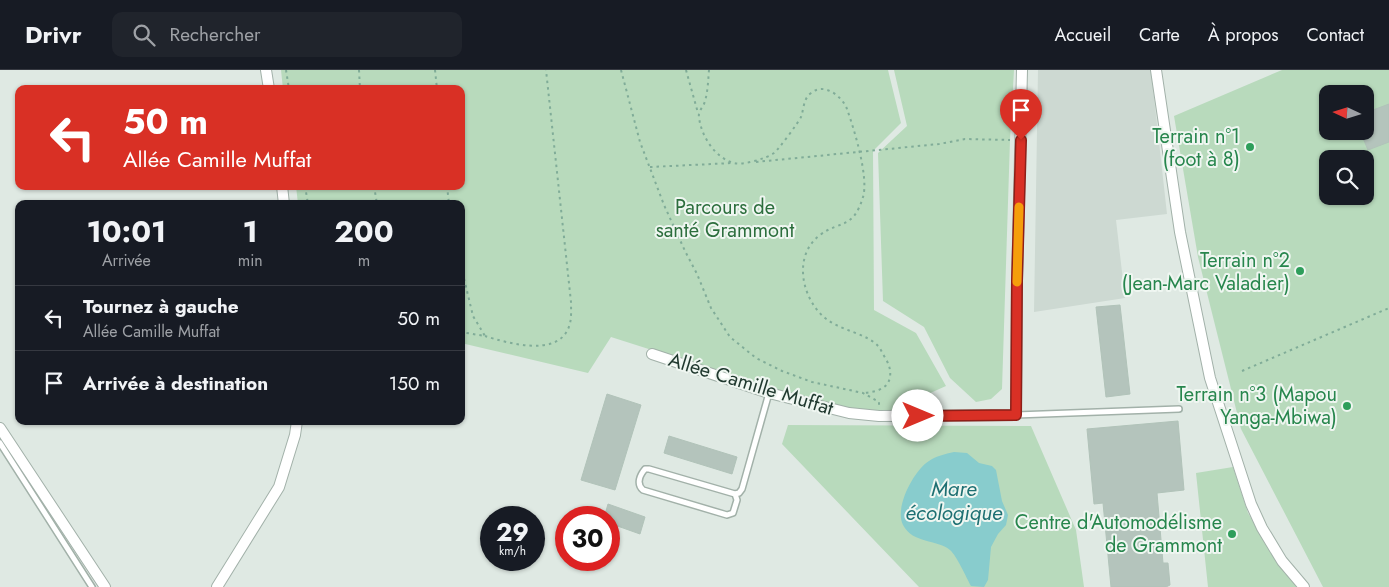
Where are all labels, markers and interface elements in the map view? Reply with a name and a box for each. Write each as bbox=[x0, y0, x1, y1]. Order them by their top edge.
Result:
search box bbox=[112, 12, 462, 57]
text: Drivr bbox=[25, 17, 82, 52]
icon: search bbox=[130, 21, 158, 49]
text: Rechercher bbox=[170, 21, 260, 48]
text: Accueil bbox=[1054, 22, 1111, 48]
text: Carte bbox=[1139, 22, 1180, 48]
text: À propos bbox=[1208, 22, 1278, 48]
text: Contact bbox=[1306, 22, 1364, 48]
north arrow bbox=[1319, 85, 1374, 140]
map controls bbox=[1319, 85, 1374, 205]
pin bbox=[1000, 89, 1042, 140]
icon: arrive bbox=[1007, 96, 1035, 124]
text: 50 m bbox=[123, 97, 208, 147]
icon: left bbox=[40, 105, 105, 170]
place label: Terrain n°1 (foot à 8) bbox=[1152, 122, 1240, 174]
marker: Terrain n°1 (foot à 8) bbox=[1244, 141, 1256, 153]
text: Allée Camille Muffat bbox=[123, 143, 311, 175]
button: search bbox=[1319, 150, 1374, 205]
park label: Parcours de santé Grammont bbox=[656, 193, 795, 245]
text: 10:01 bbox=[86, 210, 166, 253]
text: 1 bbox=[243, 210, 258, 253]
text: 200 bbox=[334, 210, 394, 253]
place label: Terrain n°2 (Jean-Marc Valadier) bbox=[1121, 246, 1290, 298]
text: Arrivée bbox=[102, 249, 151, 272]
text: min bbox=[238, 249, 263, 272]
text: m bbox=[358, 249, 370, 272]
marker: Terrain n°2 (Jean-Marc Valadier) bbox=[1294, 265, 1306, 277]
text: Tournez à gauche bbox=[83, 293, 239, 320]
icon: left bbox=[40, 304, 68, 332]
text: 50 m bbox=[397, 305, 440, 332]
text: Allée Camille Muffat bbox=[83, 320, 220, 343]
street label: Allée Camille Muffat bbox=[665, 345, 837, 423]
icon: arrive bbox=[40, 369, 68, 397]
text: Arrivée à destination bbox=[83, 370, 268, 397]
text: 150 m bbox=[389, 370, 440, 397]
place label: Terrain n°3 (Mapou Yanga-Mbiwa) bbox=[1177, 380, 1337, 432]
position arrow bbox=[891, 389, 943, 441]
marker: Terrain n°3 (Mapou Yanga-Mbiwa) bbox=[1341, 400, 1353, 412]
water label: Mare écologique bbox=[906, 474, 1003, 528]
speed limit sign: 30 bbox=[555, 506, 620, 571]
place label: Centre d'Automodélisme de Grammont bbox=[1015, 508, 1222, 560]
text: 29 bbox=[496, 514, 529, 550]
marker: Centre d'Automodélisme de Grammont bbox=[1226, 528, 1238, 540]
text: km/h bbox=[499, 542, 526, 560]

